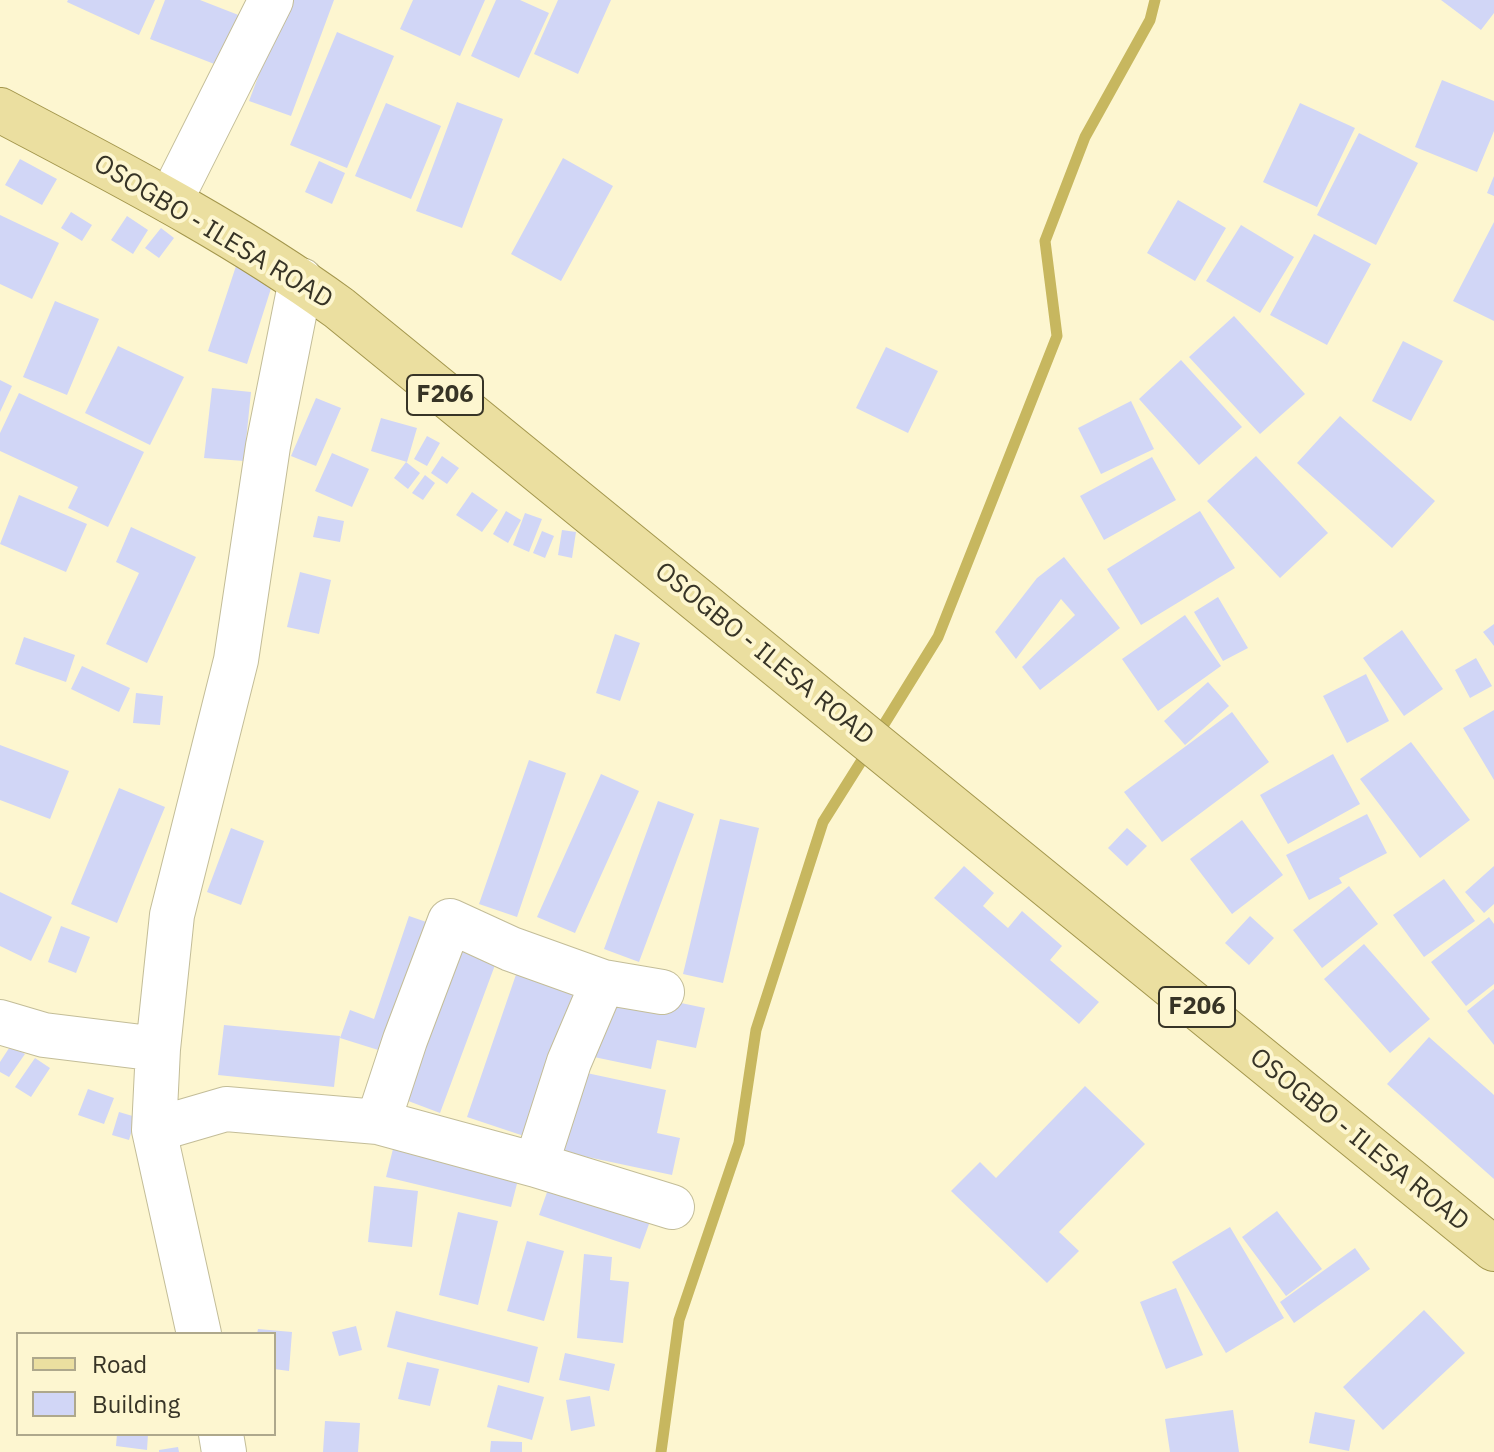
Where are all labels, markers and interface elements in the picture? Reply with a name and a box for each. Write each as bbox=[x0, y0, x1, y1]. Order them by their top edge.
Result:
street label: OSOGBO - ILESA ROAD bbox=[88, 148, 338, 316]
road number: F206 bbox=[407, 375, 483, 415]
street label: OSOGBO - ILESA ROAD bbox=[648, 556, 880, 752]
road number: F206 bbox=[1159, 987, 1235, 1027]
street label: OSOGBO - ILESA ROAD bbox=[1243, 1042, 1475, 1238]
legend bbox=[16, 1332, 276, 1436]
text: Road bbox=[92, 1348, 147, 1380]
text: Building bbox=[92, 1388, 180, 1420]

